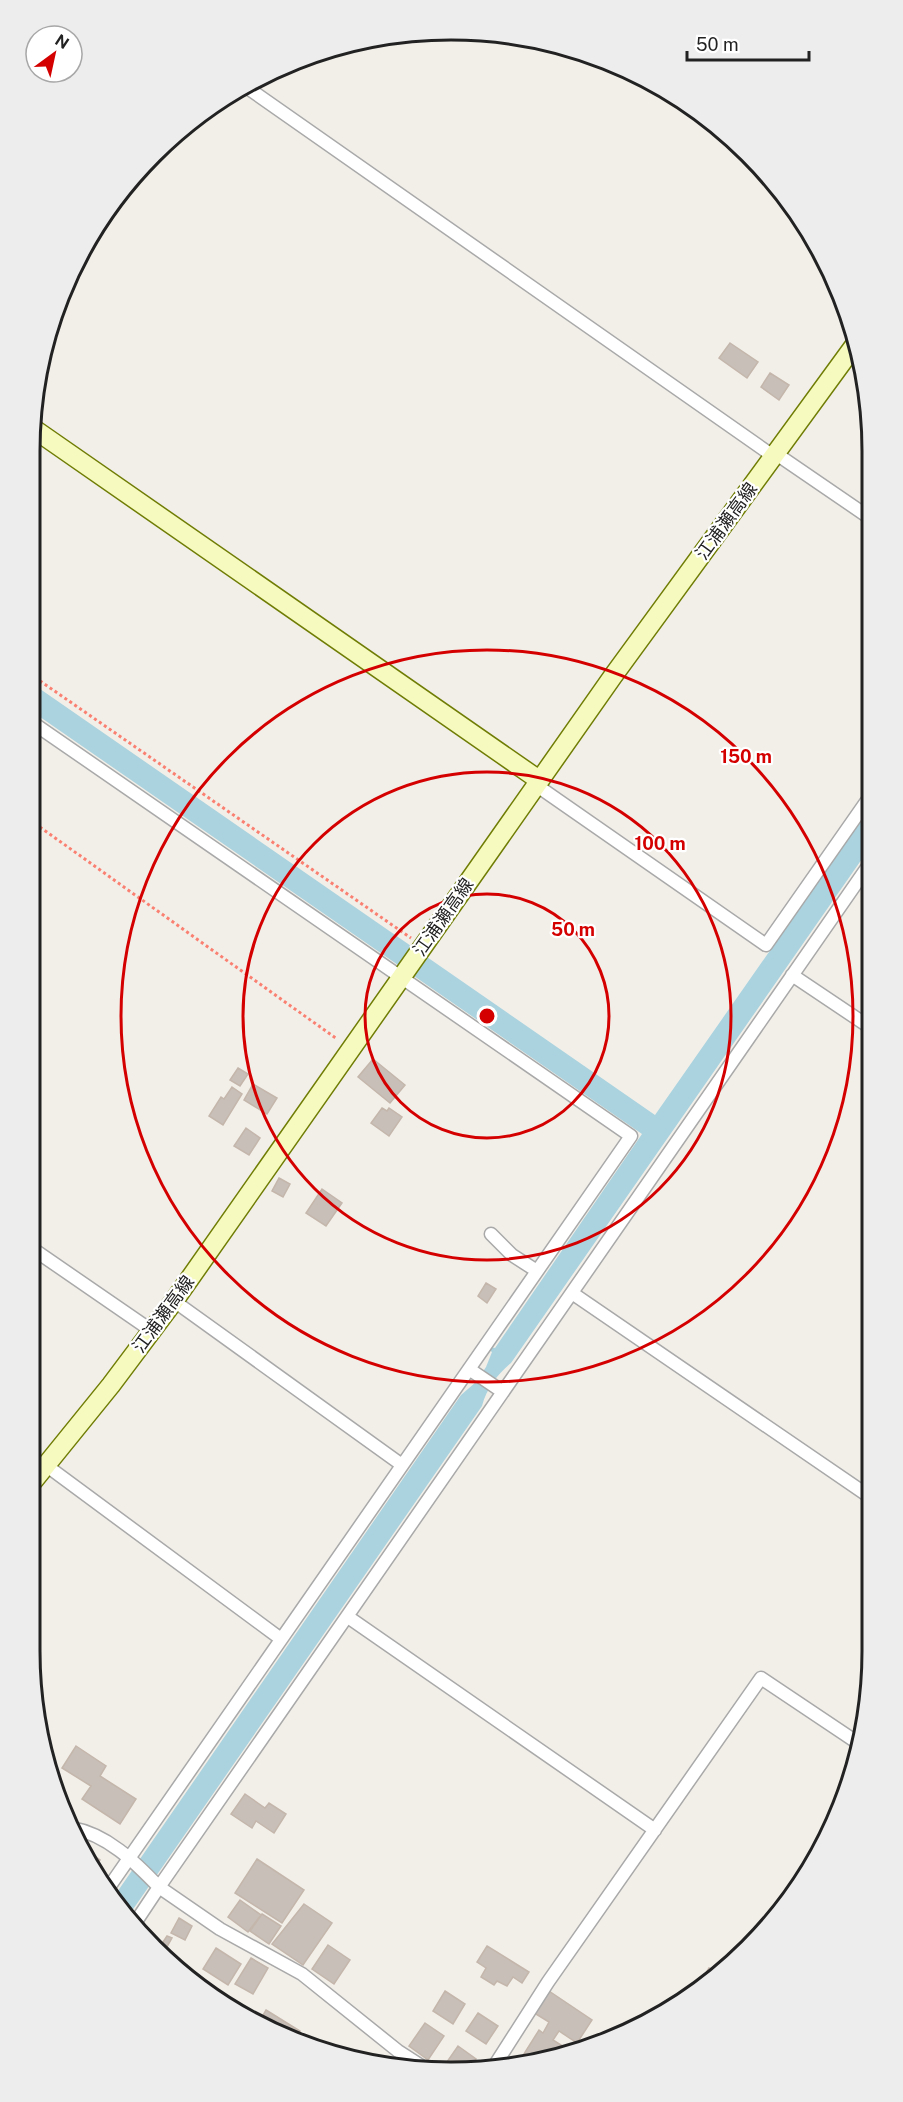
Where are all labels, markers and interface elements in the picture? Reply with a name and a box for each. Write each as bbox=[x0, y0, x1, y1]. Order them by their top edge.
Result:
north arrow bbox=[24, 24, 84, 84]
scale bar bbox=[687, 24, 808, 62]
text: N bbox=[51, 30, 72, 53]
text: 50 m bbox=[696, 34, 739, 55]
street label: 江浦瀬高線 bbox=[691, 478, 761, 564]
text: 150 m bbox=[720, 746, 772, 767]
text: 100 m bbox=[634, 833, 686, 854]
street label: 江浦瀬高線 bbox=[409, 874, 477, 960]
text: 50 m bbox=[551, 919, 595, 940]
centre of rings bbox=[477, 1006, 497, 1026]
street label: 江浦瀬高線 bbox=[128, 1271, 198, 1357]

